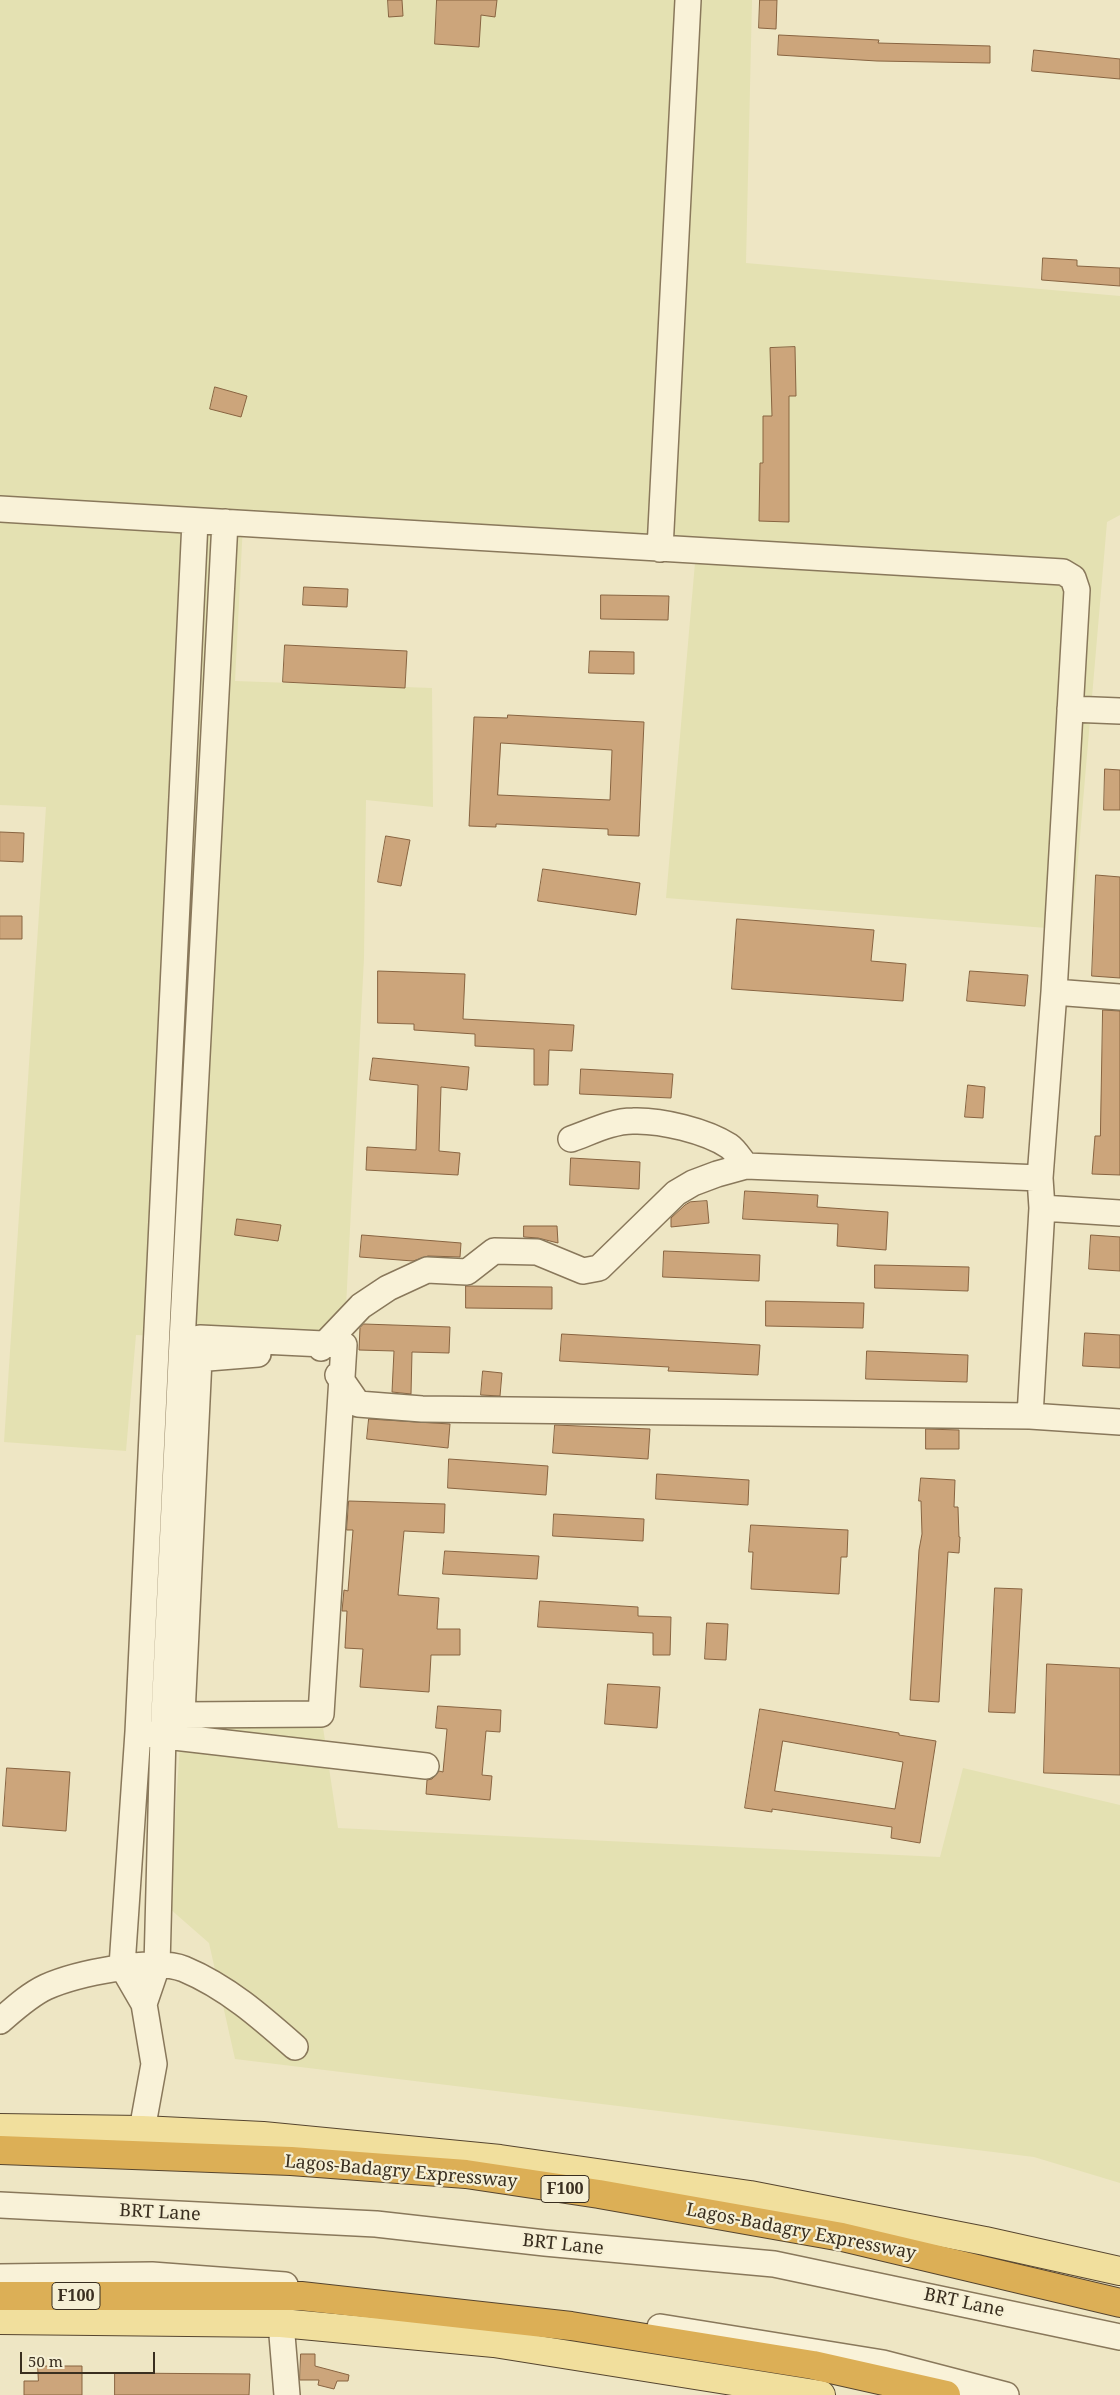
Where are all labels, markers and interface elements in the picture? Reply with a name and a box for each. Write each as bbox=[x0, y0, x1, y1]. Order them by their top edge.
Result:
street label: Lagos-Badagry Expressway bbox=[284, 2151, 518, 2193]
road number: F100 bbox=[541, 2176, 589, 2202]
street label: Lagos-Badagry Expressway bbox=[684, 2199, 918, 2265]
street label: BRT Lane bbox=[119, 2200, 201, 2226]
street label: BRT Lane bbox=[521, 2230, 605, 2260]
road number: F100 bbox=[52, 2282, 100, 2310]
street label: BRT Lane bbox=[922, 2284, 1006, 2322]
scale bar bbox=[22, 2342, 158, 2374]
text: 50 m bbox=[28, 2351, 63, 2371]

